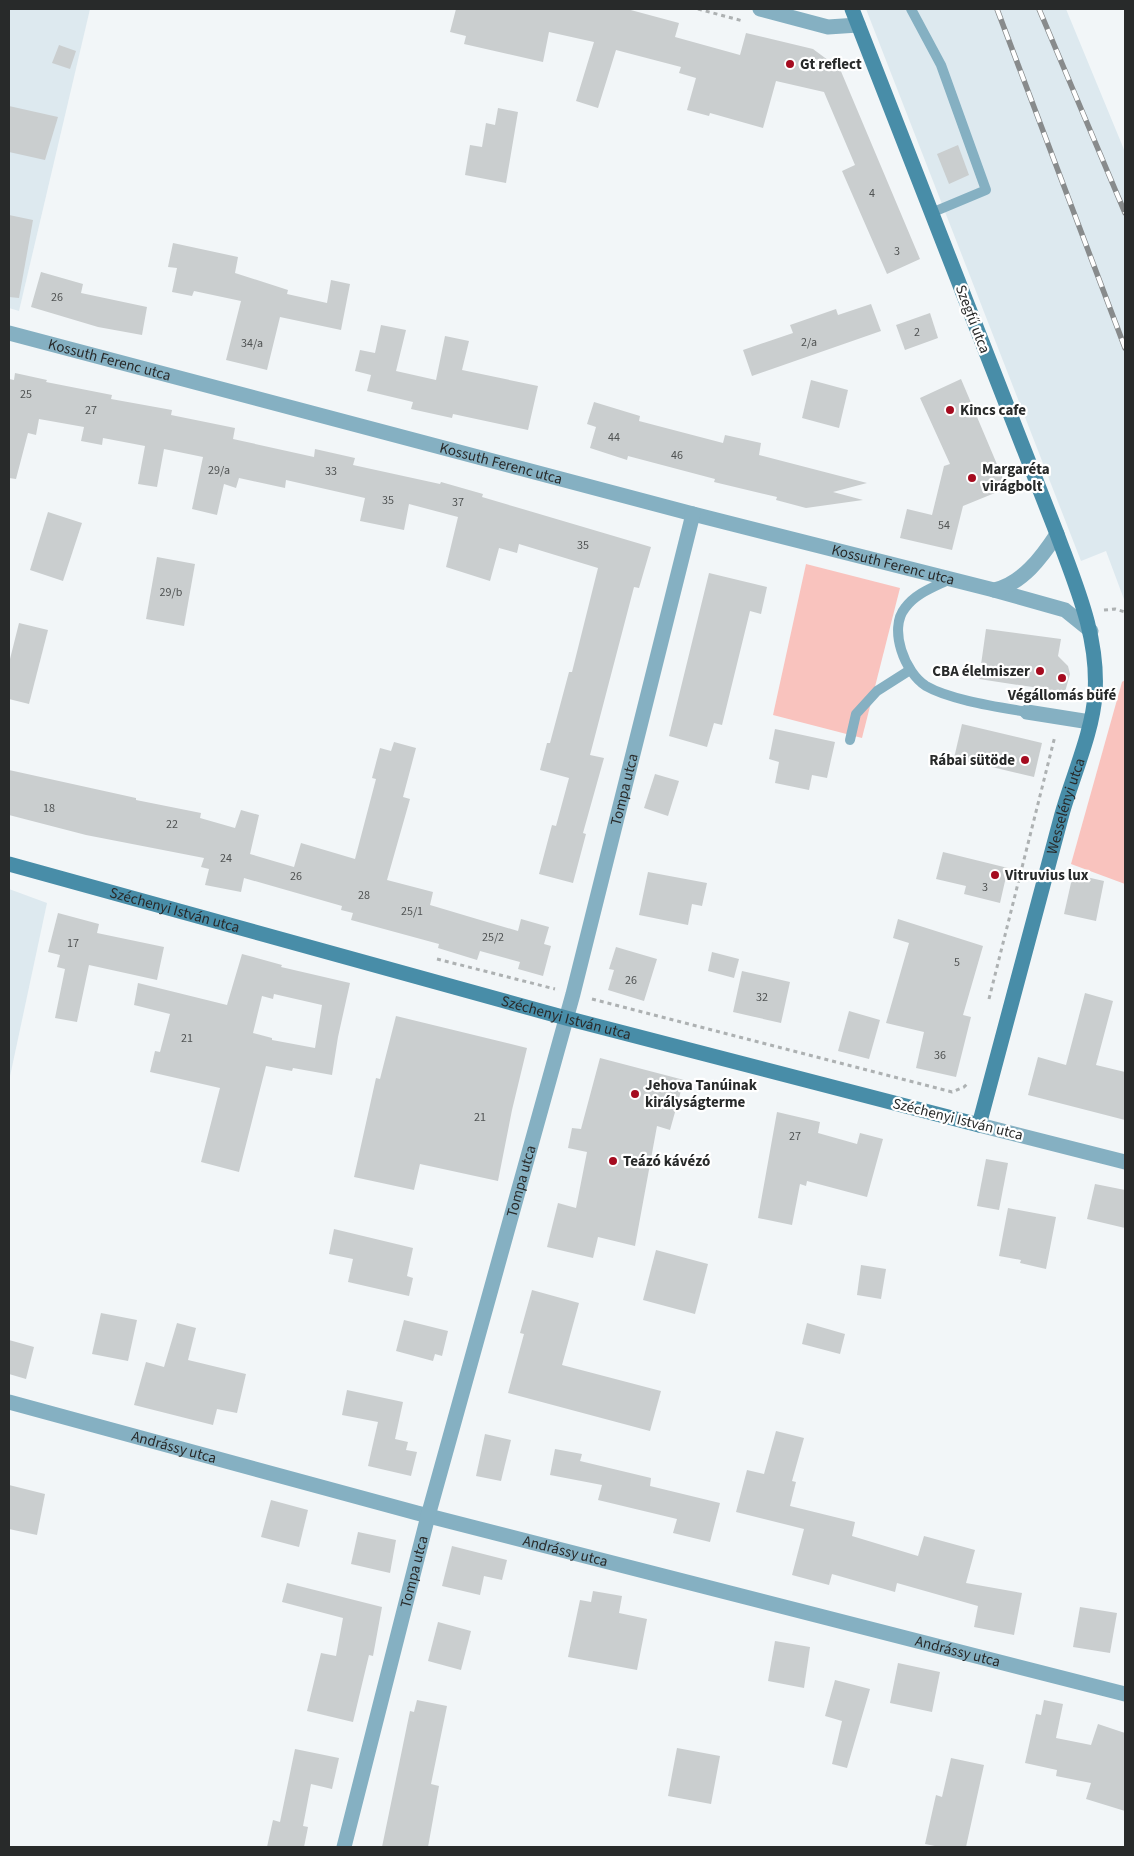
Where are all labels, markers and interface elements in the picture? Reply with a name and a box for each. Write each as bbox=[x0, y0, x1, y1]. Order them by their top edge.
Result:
place label: Gt reflect bbox=[800, 54, 862, 75]
marker: Gt reflect bbox=[784, 58, 796, 70]
house number: 4 bbox=[869, 185, 875, 202]
house number: 3 bbox=[894, 243, 900, 260]
street label: Szegfű utca bbox=[950, 282, 995, 357]
house number: 26 bbox=[51, 289, 63, 306]
house number: 2 bbox=[914, 324, 920, 341]
street label: Kossuth Ferenc utca bbox=[46, 334, 173, 386]
house number: 2/a bbox=[801, 334, 817, 351]
house number: 34/a bbox=[241, 335, 263, 352]
house number: 25 bbox=[20, 386, 32, 403]
place label: Kincs cafe bbox=[960, 400, 1026, 421]
house number: 27 bbox=[85, 402, 97, 419]
marker: Kincs cafe bbox=[944, 404, 956, 416]
house number: 44 bbox=[608, 429, 620, 446]
street label: Kossuth Ferenc utca bbox=[437, 437, 565, 490]
house number: 46 bbox=[671, 447, 683, 464]
place label: Margaréta virágbolt bbox=[982, 459, 1050, 497]
house number: 29/a bbox=[208, 462, 230, 479]
house number: 33 bbox=[325, 463, 337, 480]
marker: Margaréta virágbolt bbox=[966, 472, 978, 484]
house number: 35 bbox=[382, 492, 394, 509]
house number: 37 bbox=[452, 494, 464, 511]
house number: 54 bbox=[938, 517, 950, 534]
house number: 35 bbox=[577, 537, 589, 554]
street label: Kossuth Ferenc utca bbox=[829, 539, 957, 591]
house number: 29/b bbox=[160, 584, 183, 601]
place label: CBA élelmiszer bbox=[932, 661, 1030, 682]
marker: CBA élelmiszer bbox=[1034, 665, 1046, 677]
marker: Végállomás büfé bbox=[1056, 672, 1068, 684]
place label: Végállomás büfé bbox=[1007, 685, 1116, 706]
place label: Rábai sütöde bbox=[929, 750, 1015, 771]
street label: Tompa utca bbox=[605, 751, 644, 828]
marker: Rábai sütöde bbox=[1019, 754, 1031, 766]
street label: Wesselényi utca bbox=[1042, 755, 1091, 857]
house number: 18 bbox=[43, 800, 55, 817]
house number: 22 bbox=[166, 816, 178, 833]
house number: 24 bbox=[220, 850, 232, 867]
place label: Vitruvius lux bbox=[1004, 865, 1089, 886]
house number: 26 bbox=[290, 868, 302, 885]
marker: Vitruvius lux bbox=[989, 869, 1001, 881]
house number: 3 bbox=[982, 879, 988, 896]
street label: Széchenyi István utca bbox=[107, 882, 242, 938]
house number: 28 bbox=[358, 887, 370, 904]
house number: 25/1 bbox=[401, 903, 423, 920]
house number: 25/2 bbox=[482, 929, 504, 946]
house number: 17 bbox=[67, 935, 79, 952]
house number: 5 bbox=[954, 954, 960, 971]
house number: 26 bbox=[625, 972, 637, 989]
house number: 32 bbox=[756, 989, 768, 1006]
street label: Széchenyi István utca bbox=[499, 991, 633, 1045]
house number: 21 bbox=[181, 1030, 193, 1047]
house number: 36 bbox=[934, 1047, 946, 1064]
place label: Jehova Tanúinak királyságterme bbox=[645, 1075, 758, 1113]
marker: Jehova Tanúinak királyságterme bbox=[629, 1088, 641, 1100]
street label: Széchenyi István utca bbox=[890, 1093, 1025, 1146]
house number: 21 bbox=[474, 1109, 486, 1126]
house number: 27 bbox=[789, 1128, 801, 1145]
street label: Tompa utca bbox=[502, 1143, 541, 1220]
place label: Teázó kávézó bbox=[623, 1151, 710, 1172]
marker: Teázó kávézó bbox=[607, 1155, 619, 1167]
street label: Andrássy utca bbox=[129, 1426, 219, 1469]
street label: Andrássy utca bbox=[520, 1530, 610, 1572]
street label: Tompa utca bbox=[395, 1534, 434, 1610]
street label: Andrássy utca bbox=[913, 1631, 1002, 1673]

